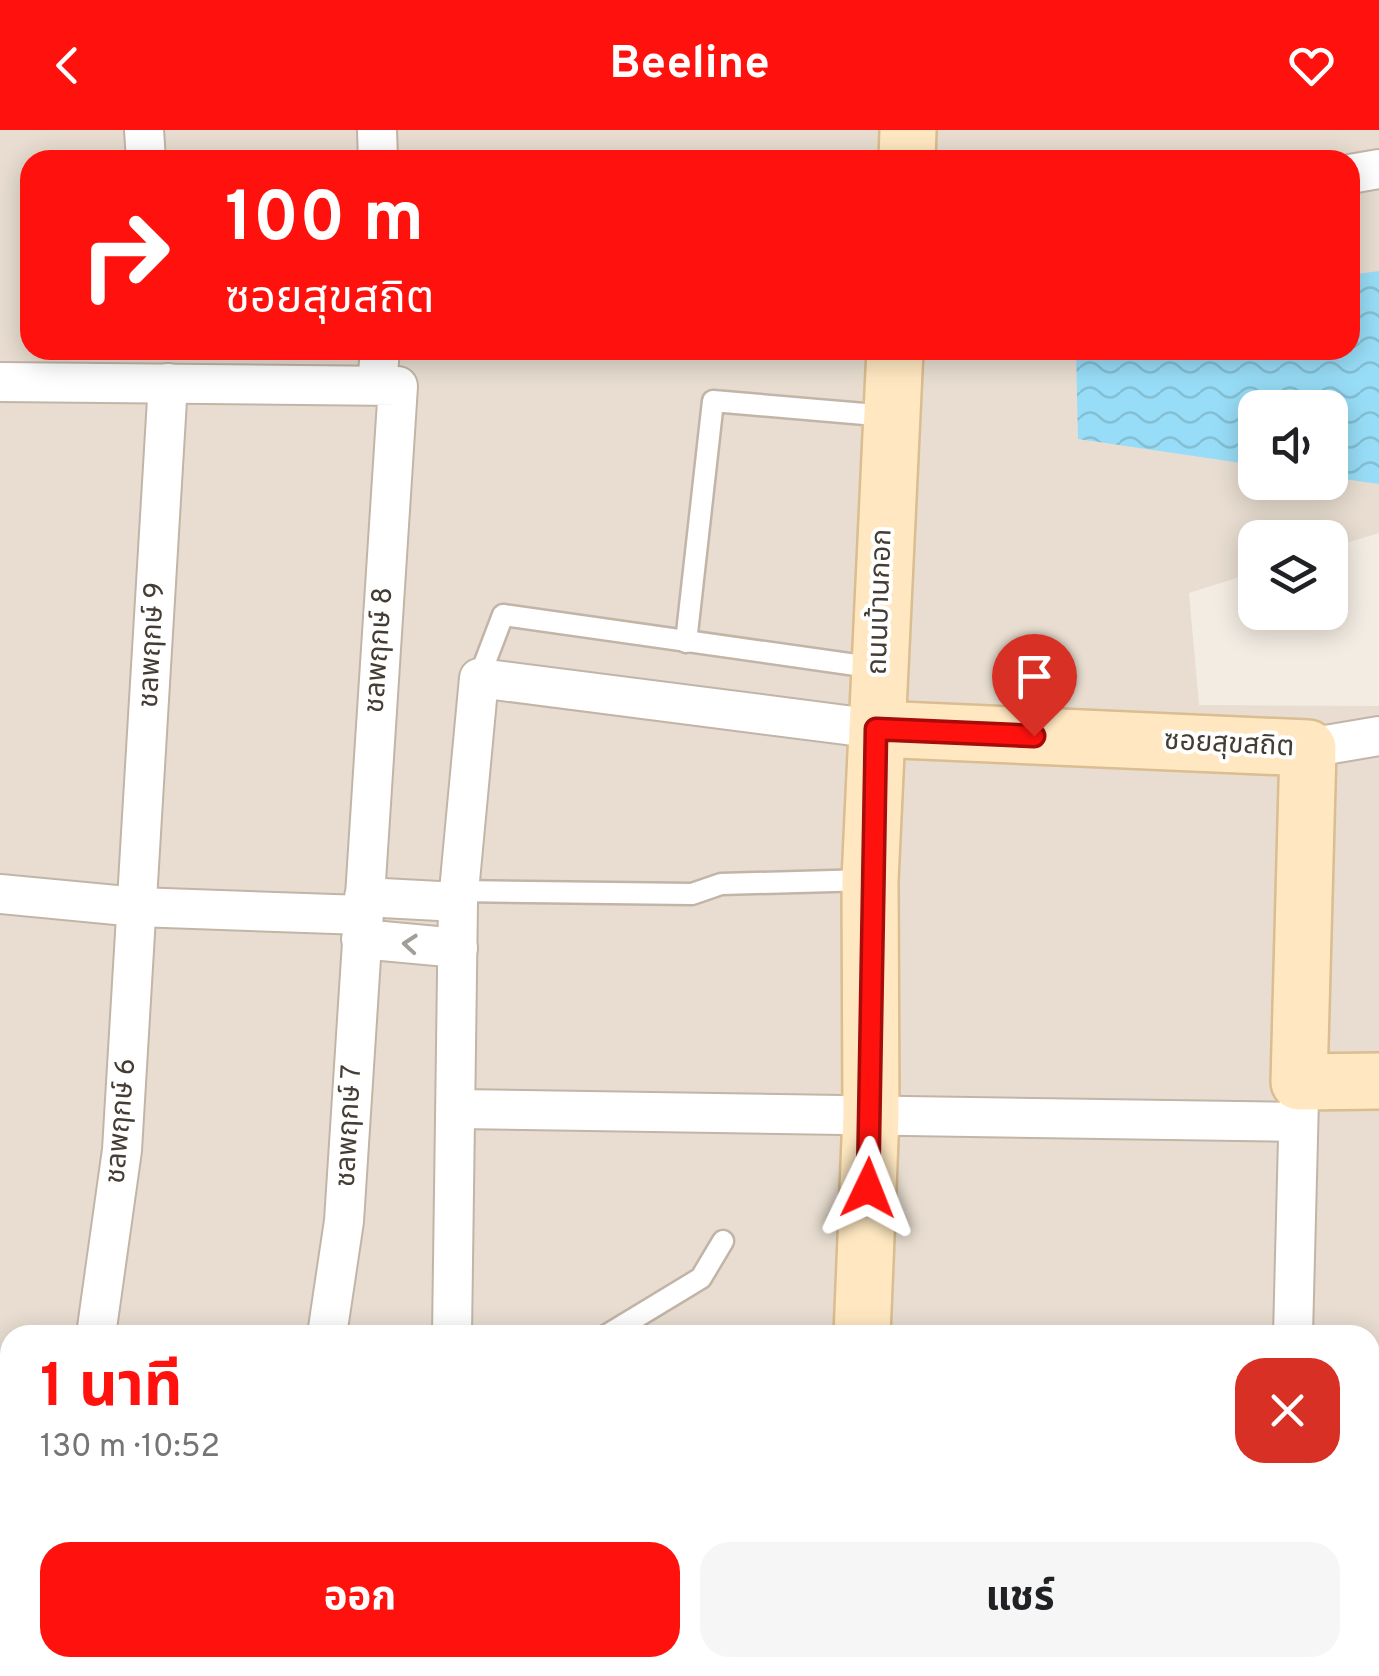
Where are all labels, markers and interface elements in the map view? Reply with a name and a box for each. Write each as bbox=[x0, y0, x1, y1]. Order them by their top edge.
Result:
text: Beeline bbox=[609, 37, 770, 94]
icon: back bbox=[40, 38, 95, 93]
icon: heart bbox=[1284, 38, 1339, 93]
text: 100 m bbox=[225, 177, 424, 266]
icon: right bbox=[60, 190, 190, 320]
text: ซอยสุขสถิต bbox=[225, 272, 434, 329]
map controls bbox=[1238, 390, 1348, 630]
button: sound bbox=[1238, 390, 1348, 500]
button: layers bbox=[1238, 520, 1348, 630]
street label: ถนนบ้านกอก bbox=[860, 528, 902, 676]
street label: ชลพฤกษ์ 9 bbox=[132, 581, 174, 709]
street label: ชลพฤกษ์ 8 bbox=[358, 586, 402, 714]
pin bbox=[992, 634, 1077, 737]
icon: arrive bbox=[1007, 649, 1062, 704]
street label: ซอยสุขสถิต bbox=[1163, 724, 1295, 766]
one-way arrow bbox=[401, 934, 417, 955]
street label: ชลพฤกษ์ 6 bbox=[99, 1057, 145, 1185]
street label: ชลพฤกษ์ 7 bbox=[329, 1064, 371, 1188]
position arrow bbox=[816, 1136, 920, 1240]
text: 1 นาที bbox=[40, 1352, 183, 1428]
button: close bbox=[1235, 1358, 1340, 1463]
text: 130 m · 10:52 bbox=[40, 1428, 220, 1468]
button: ออก bbox=[40, 1542, 680, 1657]
button: แชร์ bbox=[700, 1542, 1340, 1657]

